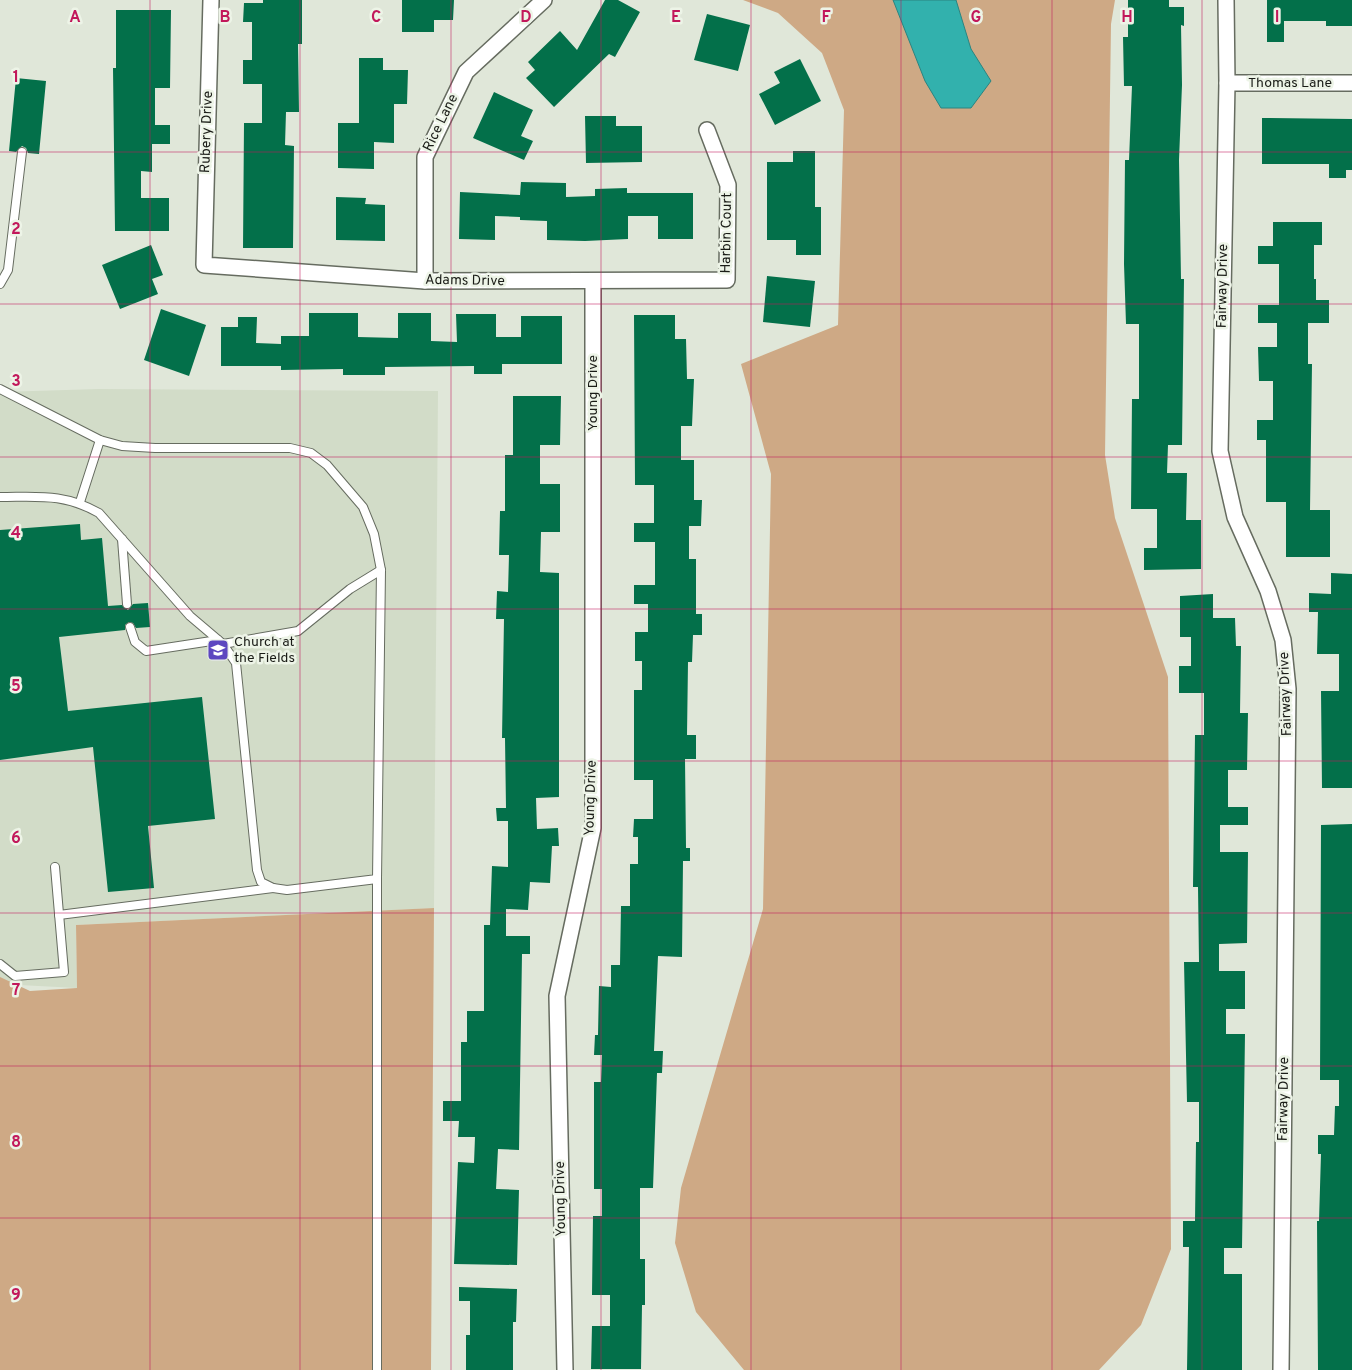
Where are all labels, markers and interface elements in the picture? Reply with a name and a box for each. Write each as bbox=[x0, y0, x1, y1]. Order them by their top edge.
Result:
text: A bbox=[69, 8, 81, 28]
text: B bbox=[219, 8, 231, 28]
text: C bbox=[371, 8, 381, 28]
text: D bbox=[520, 8, 532, 28]
text: E bbox=[671, 8, 681, 28]
text: F bbox=[821, 8, 831, 28]
text: G bbox=[971, 8, 981, 28]
text: H bbox=[1121, 8, 1133, 28]
text: I bbox=[1275, 8, 1279, 28]
text: 1 bbox=[13, 68, 19, 88]
street label: Thomas Lane bbox=[1248, 75, 1332, 92]
street label: Rubery Drive bbox=[197, 91, 217, 173]
street label: Rice Lane bbox=[420, 92, 462, 154]
street label: Harbin Court bbox=[718, 192, 736, 274]
text: 2 bbox=[11, 220, 21, 240]
street label: Fairway Drive bbox=[1214, 244, 1232, 328]
street label: Adams Drive bbox=[425, 272, 505, 290]
street label: Young Drive bbox=[585, 355, 602, 431]
text: 3 bbox=[11, 372, 21, 392]
text: 4 bbox=[11, 524, 21, 544]
place label: Church at the Fields bbox=[234, 634, 295, 667]
school or university icon: Church at the Fields bbox=[206, 638, 230, 662]
street label: Fairway Drive bbox=[1276, 652, 1296, 736]
text: 5 bbox=[11, 677, 21, 697]
street label: Young Drive bbox=[581, 760, 601, 836]
text: 6 bbox=[11, 829, 21, 849]
text: 7 bbox=[12, 981, 20, 1001]
street label: Fairway Drive bbox=[1275, 1057, 1293, 1141]
text: 8 bbox=[11, 1133, 21, 1153]
street label: Young Drive bbox=[552, 1161, 570, 1237]
text: 9 bbox=[11, 1286, 21, 1306]

